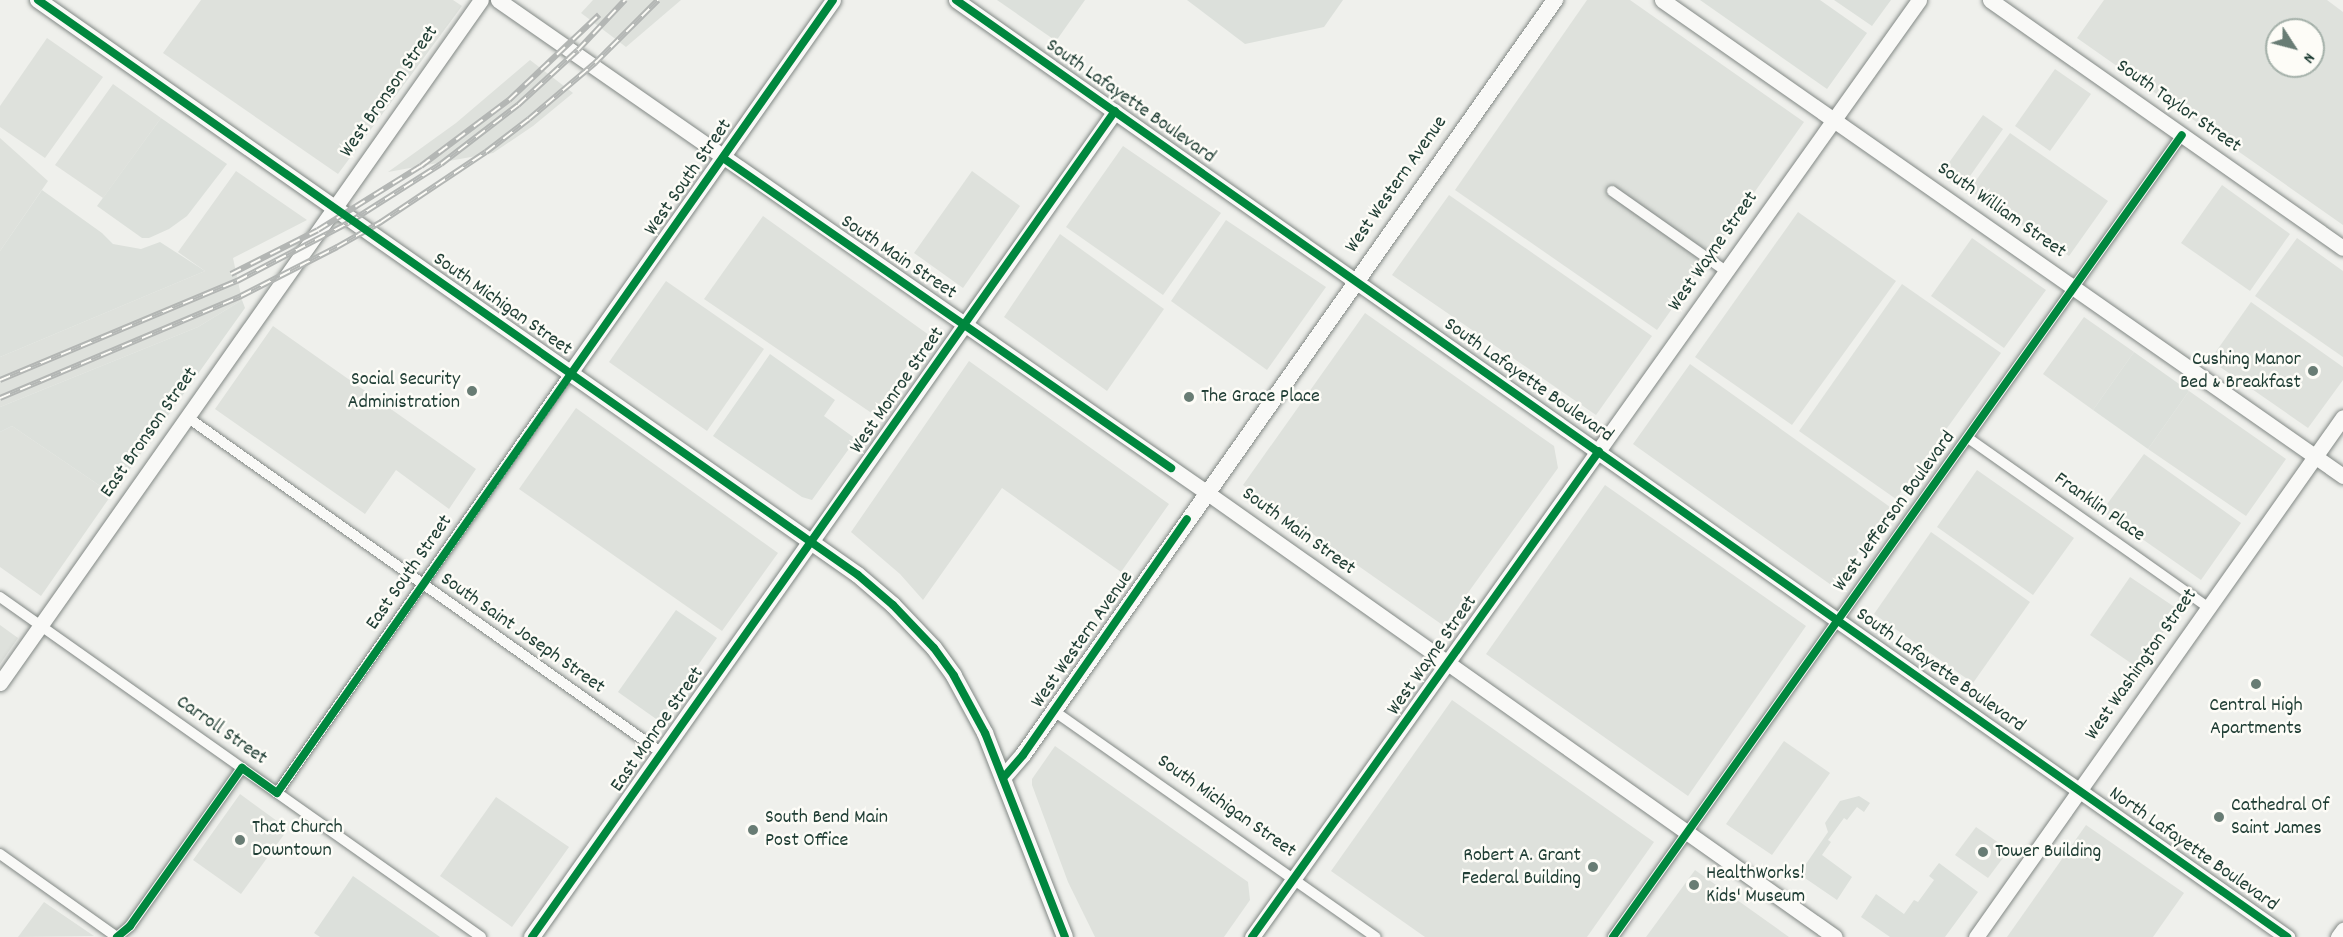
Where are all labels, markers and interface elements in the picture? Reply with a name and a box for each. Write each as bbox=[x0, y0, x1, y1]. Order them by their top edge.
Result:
north arrow bbox=[2265, 18, 2325, 78]
street label: West Bronson Street bbox=[336, 21, 444, 163]
street label: South Lafayette Boulevard bbox=[1041, 34, 1219, 170]
text: N bbox=[2297, 48, 2320, 68]
street label: South Taylor Street bbox=[2111, 55, 2245, 159]
street label: West Western Avenue bbox=[1341, 112, 1453, 258]
street label: West South Street bbox=[640, 115, 738, 241]
street label: South William Street bbox=[1932, 158, 2070, 264]
street label: West Wayne Street bbox=[1664, 187, 1764, 317]
street label: South Main Street bbox=[835, 210, 961, 306]
street label: South Michigan Street bbox=[428, 248, 576, 362]
street label: South Lafayette Boulevard bbox=[1439, 313, 1617, 449]
street label: West Monroe Street bbox=[845, 323, 951, 459]
place label: Cushing Manor Bed & Breakfast bbox=[2180, 348, 2301, 395]
street label: East Bronson Street bbox=[96, 363, 204, 503]
marker: Cushing Manor Bed & Breakfast bbox=[2306, 364, 2320, 378]
place label: Social Security Administration bbox=[348, 368, 460, 415]
marker: Social Security Administration bbox=[465, 384, 479, 398]
place label: The Grace Place bbox=[1201, 385, 1320, 409]
marker: The Grace Place bbox=[1182, 390, 1196, 404]
street label: West Jefferson Boulevard bbox=[1829, 427, 1961, 597]
street label: Franklin Place bbox=[2049, 468, 2149, 548]
street label: South Main Street bbox=[1236, 483, 1360, 581]
street label: East South Street bbox=[361, 511, 459, 635]
street label: West Western Avenue bbox=[1027, 567, 1139, 713]
street label: South Saint Joseph Street bbox=[435, 568, 609, 700]
street label: West Washington Street bbox=[2081, 585, 2203, 745]
street label: West Wayne Street bbox=[1383, 591, 1483, 721]
street label: South Lafayette Boulevard bbox=[1851, 603, 2029, 739]
street label: East Monroe Street bbox=[606, 663, 710, 797]
marker: Central High Apartments bbox=[2249, 677, 2263, 691]
street label: Carroll Street bbox=[171, 691, 271, 771]
place label: Central High Apartments bbox=[2209, 694, 2303, 741]
street label: South Michigan Street bbox=[1152, 750, 1300, 864]
street label: North Lafayette Boulevard bbox=[2104, 782, 2282, 918]
place label: Cathedral Of Saint James bbox=[2231, 794, 2330, 841]
place label: South Bend Main Post Office bbox=[765, 807, 888, 854]
marker: Cathedral Of Saint James bbox=[2212, 810, 2226, 824]
place label: That Church Downtown bbox=[252, 816, 343, 863]
marker: South Bend Main Post Office bbox=[746, 823, 760, 837]
marker: That Church Downtown bbox=[233, 833, 247, 847]
place label: Tower Building bbox=[1995, 840, 2101, 864]
place label: Robert A. Grant Federal Building bbox=[1461, 844, 1581, 891]
marker: Tower Building bbox=[1976, 845, 1990, 859]
marker: Robert A. Grant Federal Building bbox=[1586, 860, 1600, 874]
place label: HealthWorks! Kids' Museum bbox=[1706, 862, 1805, 909]
marker: HealthWorks! Kids' Museum bbox=[1687, 878, 1701, 892]

